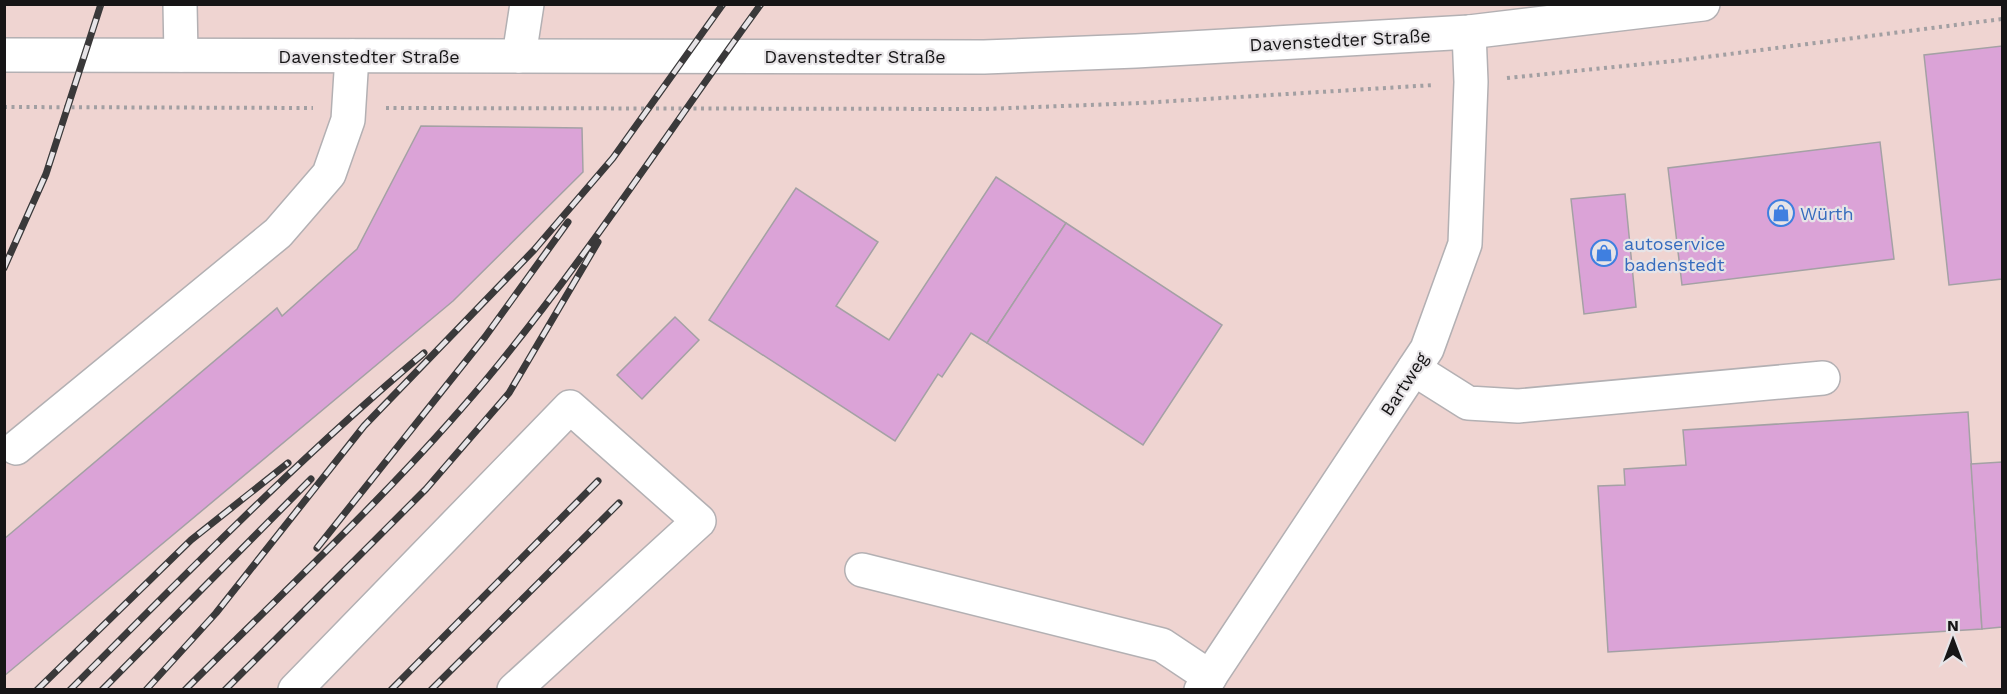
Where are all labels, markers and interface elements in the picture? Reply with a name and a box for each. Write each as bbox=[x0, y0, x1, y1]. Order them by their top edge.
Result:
street label: Davenstedter Straße bbox=[1249, 25, 1431, 55]
street label: Davenstedter Straße bbox=[278, 46, 460, 67]
street label: Davenstedter Straße bbox=[764, 46, 946, 67]
shop icon: Würth bbox=[1766, 198, 1796, 228]
place label: Würth bbox=[1800, 203, 1854, 224]
place label: autoservice badenstedt bbox=[1624, 233, 1725, 275]
shop icon: autoservice badenstedt bbox=[1589, 238, 1619, 268]
street label: Bartweg bbox=[1376, 348, 1432, 419]
north arrow bbox=[1923, 610, 1983, 670]
text: N bbox=[1947, 616, 1959, 635]

